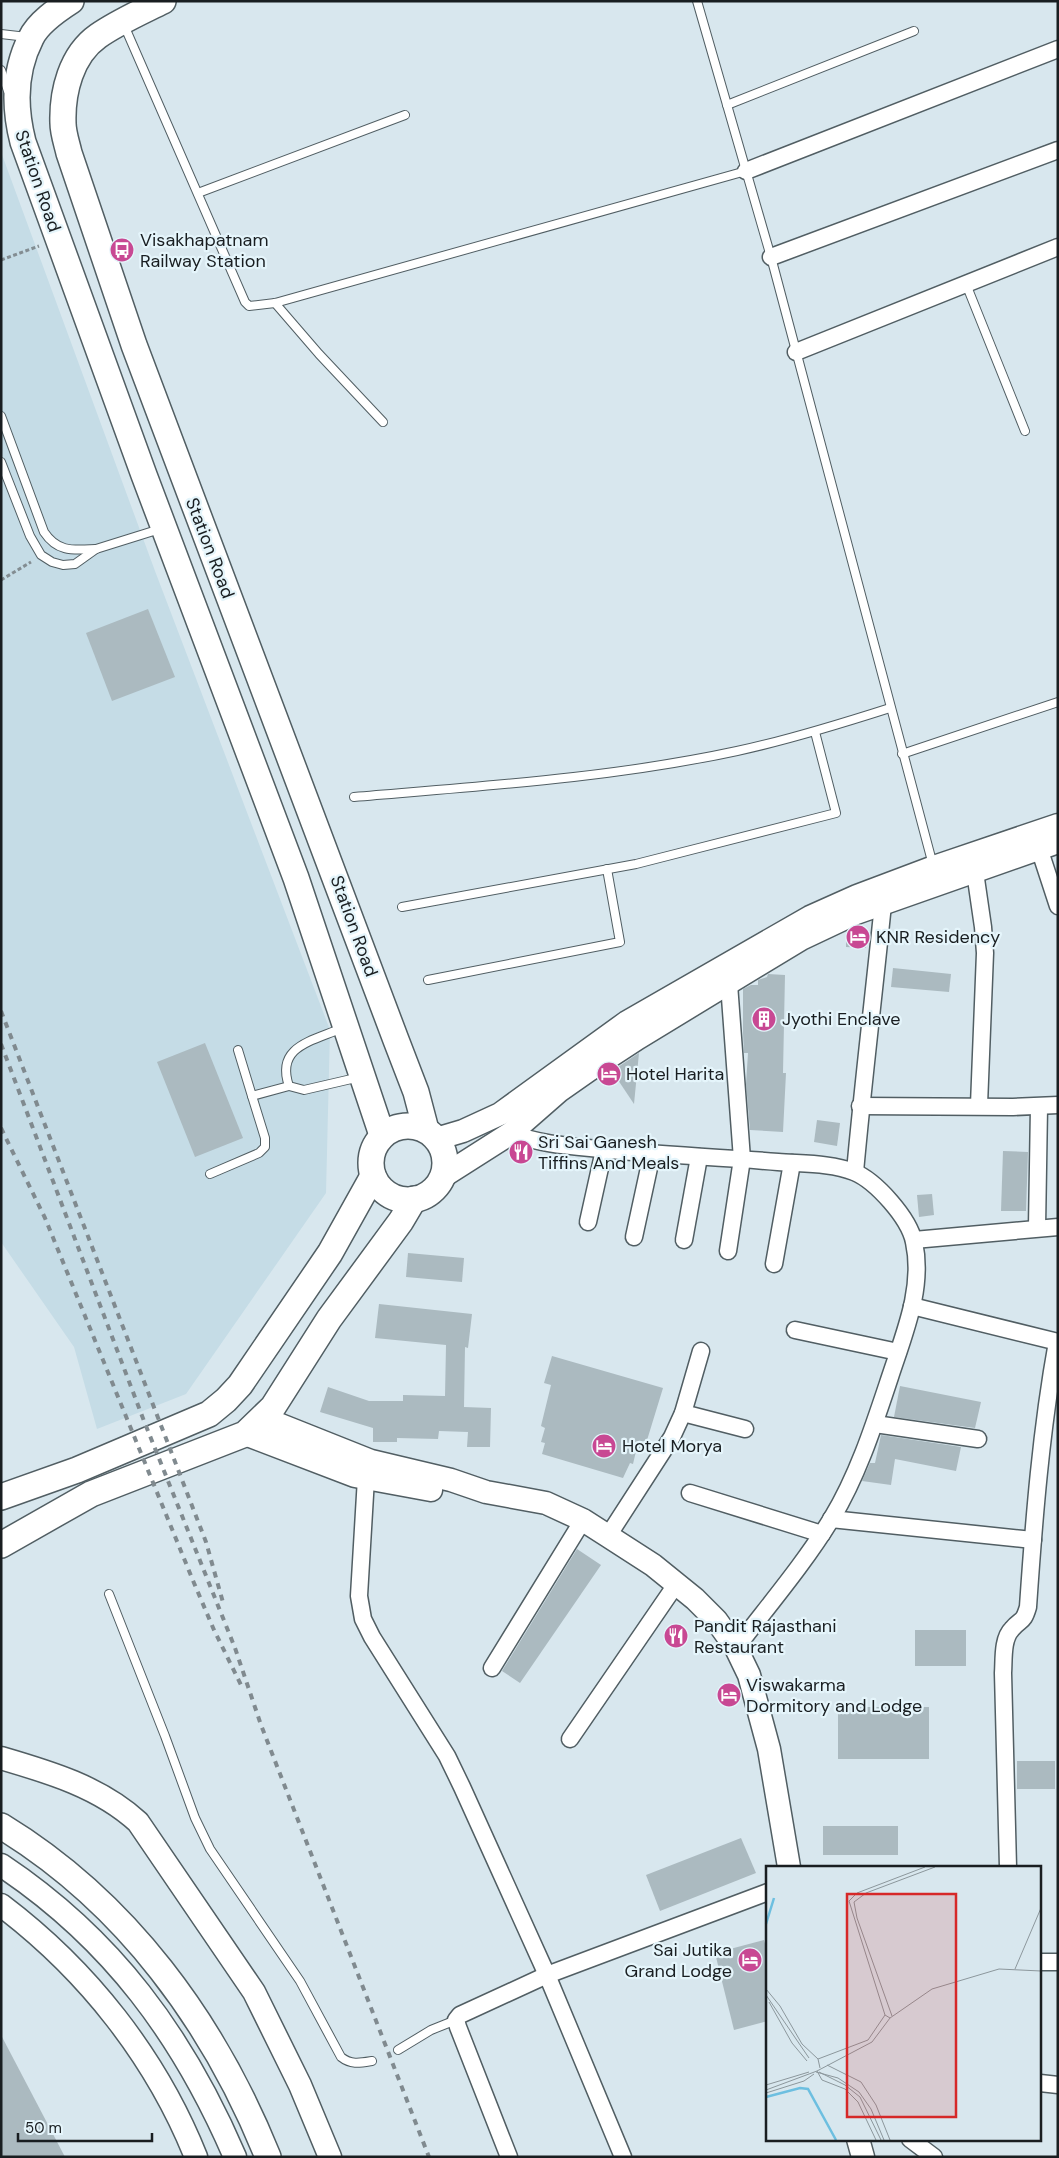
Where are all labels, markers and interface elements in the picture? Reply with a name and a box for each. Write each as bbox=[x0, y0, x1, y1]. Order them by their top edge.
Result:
street label: Station Road bbox=[9, 127, 67, 235]
place label: Visakhapatnam Railway Station bbox=[140, 228, 268, 273]
bus stop icon: Visakhapatnam Railway Station bbox=[109, 237, 135, 263]
street label: Station Road bbox=[180, 494, 240, 602]
street label: Station Road bbox=[325, 872, 383, 980]
hotel icon: KNR Residency bbox=[845, 924, 871, 950]
place label: KNR Residency bbox=[876, 925, 1000, 949]
building icon: Jyothi Enclave bbox=[751, 1006, 777, 1032]
place label: Jyothi Enclave bbox=[782, 1007, 901, 1031]
hotel icon: Hotel Harita bbox=[596, 1061, 622, 1087]
place label: Hotel Harita bbox=[626, 1062, 724, 1086]
place label: Sri Sai Ganesh Tiffins And Meals bbox=[538, 1130, 679, 1175]
restaurant icon: Sri Sai Ganesh Tiffins And Meals bbox=[508, 1139, 534, 1165]
hotel icon: Hotel Morya bbox=[591, 1433, 617, 1459]
place label: Hotel Morya bbox=[622, 1434, 722, 1458]
place label: Pandit Rajasthani Restaurant bbox=[694, 1614, 837, 1659]
restaurant icon: Pandit Rajasthani Restaurant bbox=[663, 1623, 689, 1649]
place label: Viswakarma Dormitory and Lodge bbox=[746, 1673, 922, 1718]
hotel icon: Viswakarma Dormitory and Lodge bbox=[716, 1682, 742, 1708]
inset map bbox=[766, 1866, 1042, 2140]
place label: Sai Jutika Grand Lodge bbox=[625, 1938, 732, 1983]
hotel icon: Sai Jutika Grand Lodge bbox=[737, 1947, 763, 1973]
scale bar bbox=[18, 2110, 151, 2142]
text: 50 m bbox=[25, 2118, 62, 2138]

